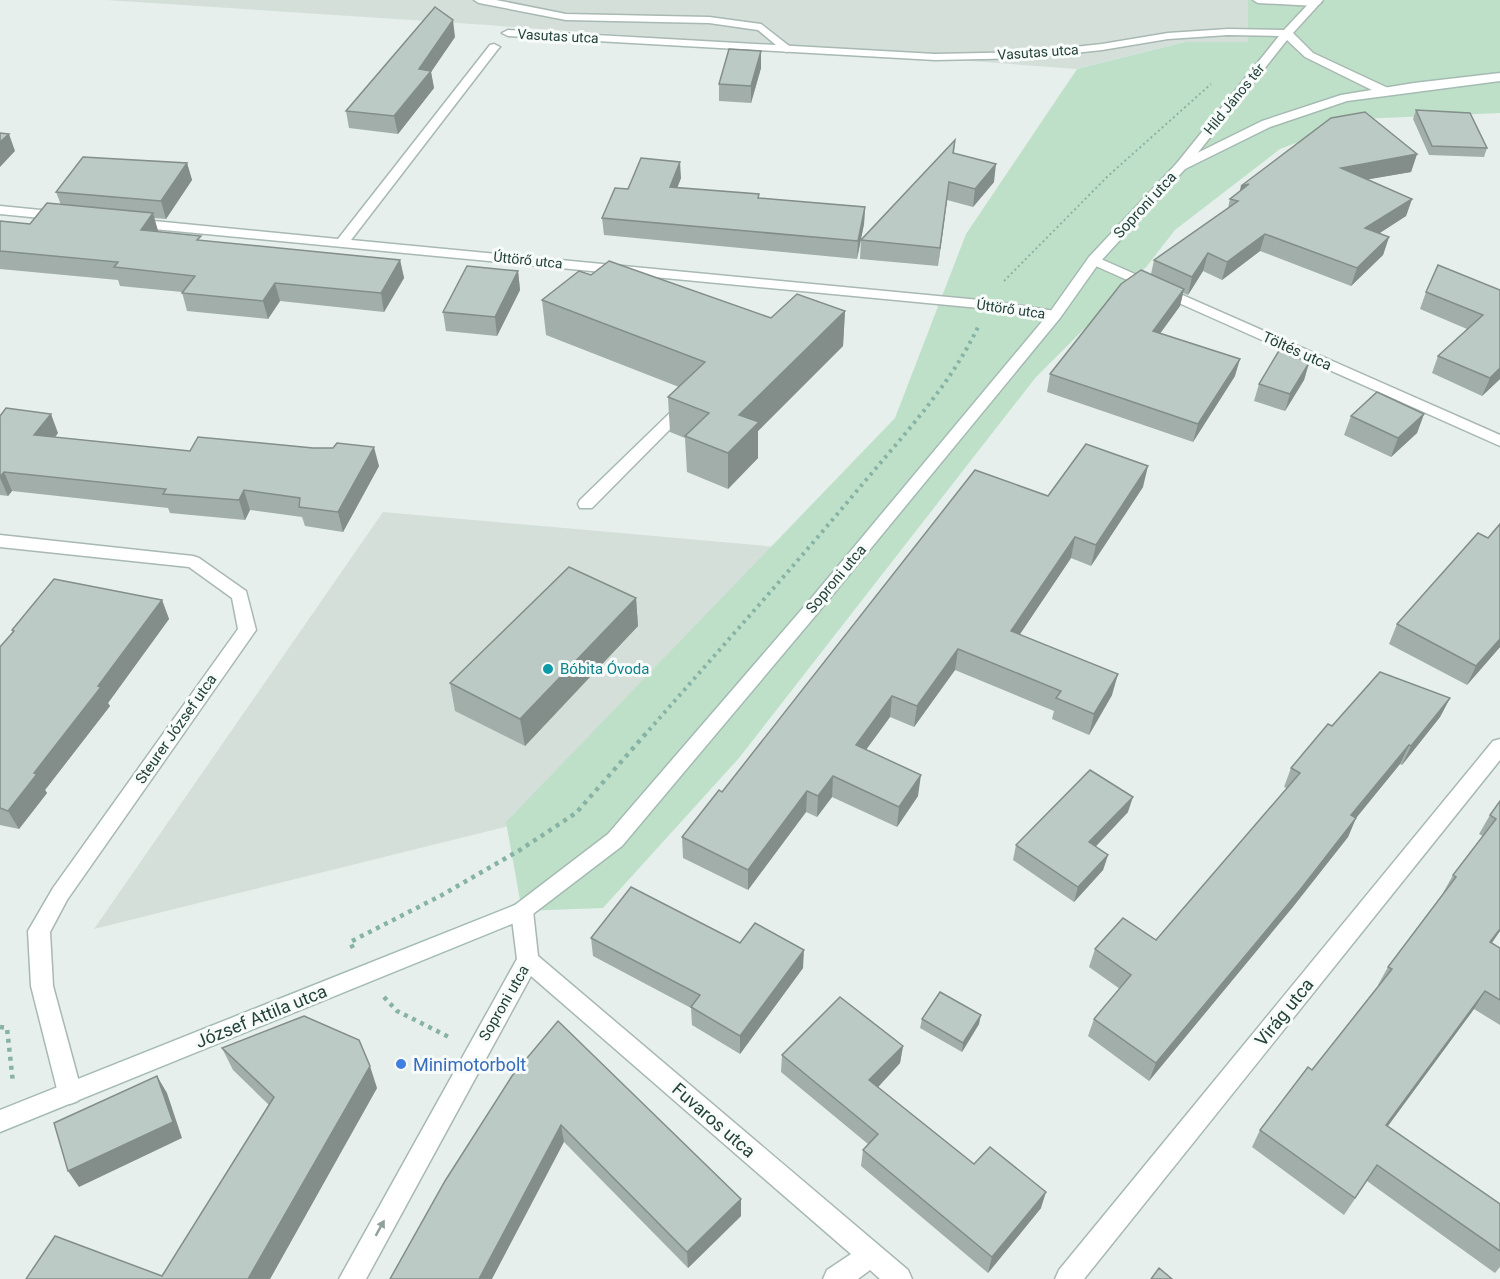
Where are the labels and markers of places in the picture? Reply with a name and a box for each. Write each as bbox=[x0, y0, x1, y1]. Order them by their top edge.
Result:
place label: Bóbita Óvoda bbox=[560, 660, 649, 678]
marker: Bóbita Óvoda bbox=[541, 662, 555, 676]
place label: Minimotorbolt bbox=[413, 1054, 526, 1075]
marker: Minimotorbolt bbox=[394, 1057, 408, 1071]

